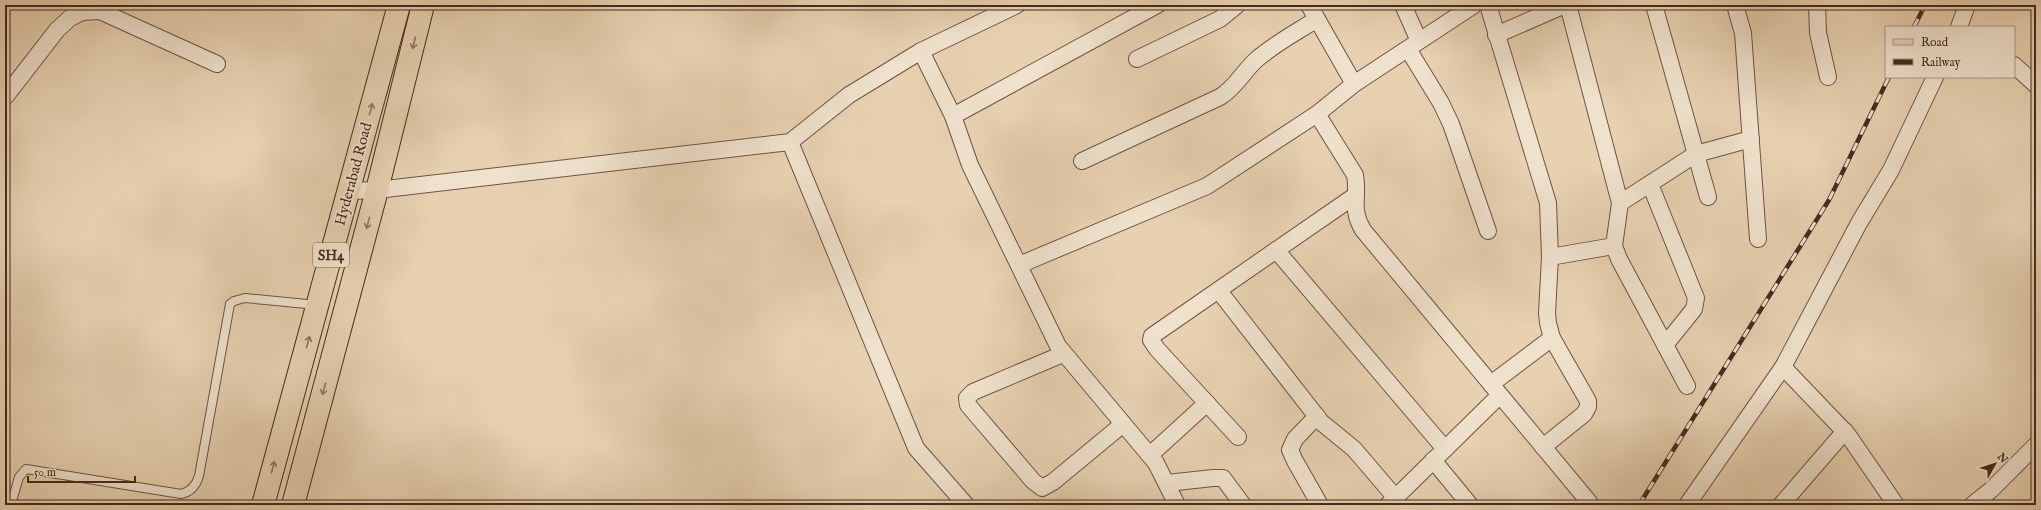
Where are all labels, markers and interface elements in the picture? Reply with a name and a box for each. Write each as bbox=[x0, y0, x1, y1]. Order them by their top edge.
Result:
legend bbox=[1885, 26, 2015, 78]
text: Road bbox=[1921, 35, 1949, 50]
one-way arrow bbox=[409, 36, 417, 49]
text: Railway bbox=[1921, 55, 1960, 70]
one-way arrow bbox=[368, 102, 375, 115]
street label: Hyderabad Road bbox=[331, 119, 377, 228]
one-way arrow bbox=[364, 216, 372, 229]
road number: SH4 bbox=[313, 243, 349, 267]
one-way arrow bbox=[304, 336, 312, 349]
one-way arrow bbox=[319, 383, 327, 396]
north arrow bbox=[1975, 444, 2015, 484]
text: N bbox=[1993, 449, 2011, 467]
scale bar bbox=[28, 458, 135, 484]
one-way arrow bbox=[270, 461, 277, 474]
text: 50 m bbox=[34, 465, 56, 480]

